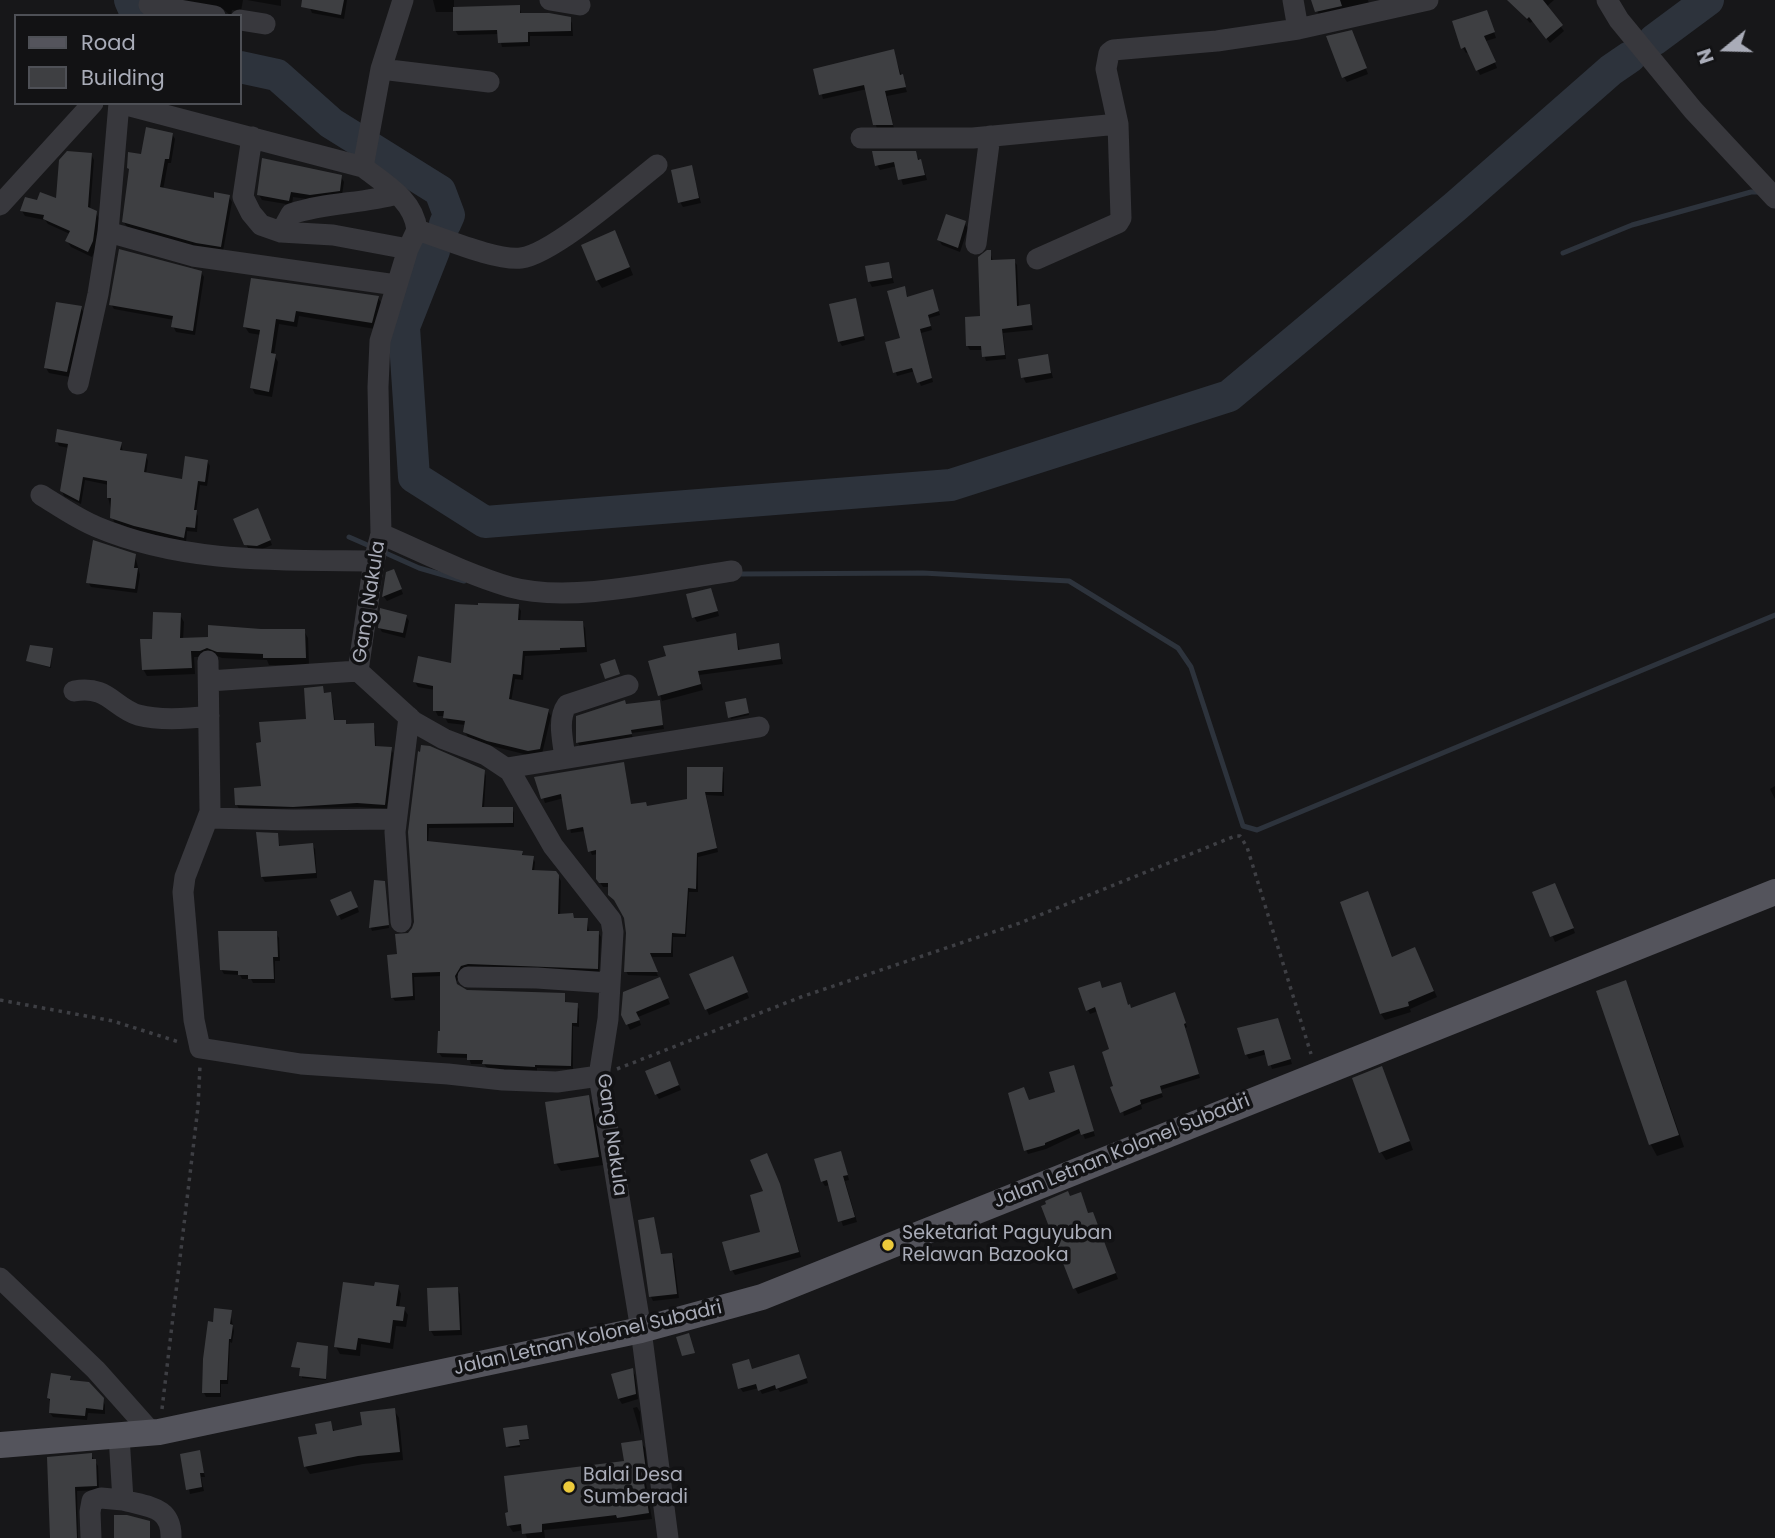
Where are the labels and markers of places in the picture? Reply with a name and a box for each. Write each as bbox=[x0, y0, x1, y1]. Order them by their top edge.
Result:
place label: Seketariat Paguyuban Relawan Bazooka bbox=[902, 1223, 1112, 1267]
marker: Seketariat Paguyuban Relawan Bazooka bbox=[880, 1237, 896, 1253]
place label: Balai Desa Sumberadi bbox=[583, 1465, 688, 1509]
marker: Balai Desa Sumberadi bbox=[561, 1479, 577, 1495]

